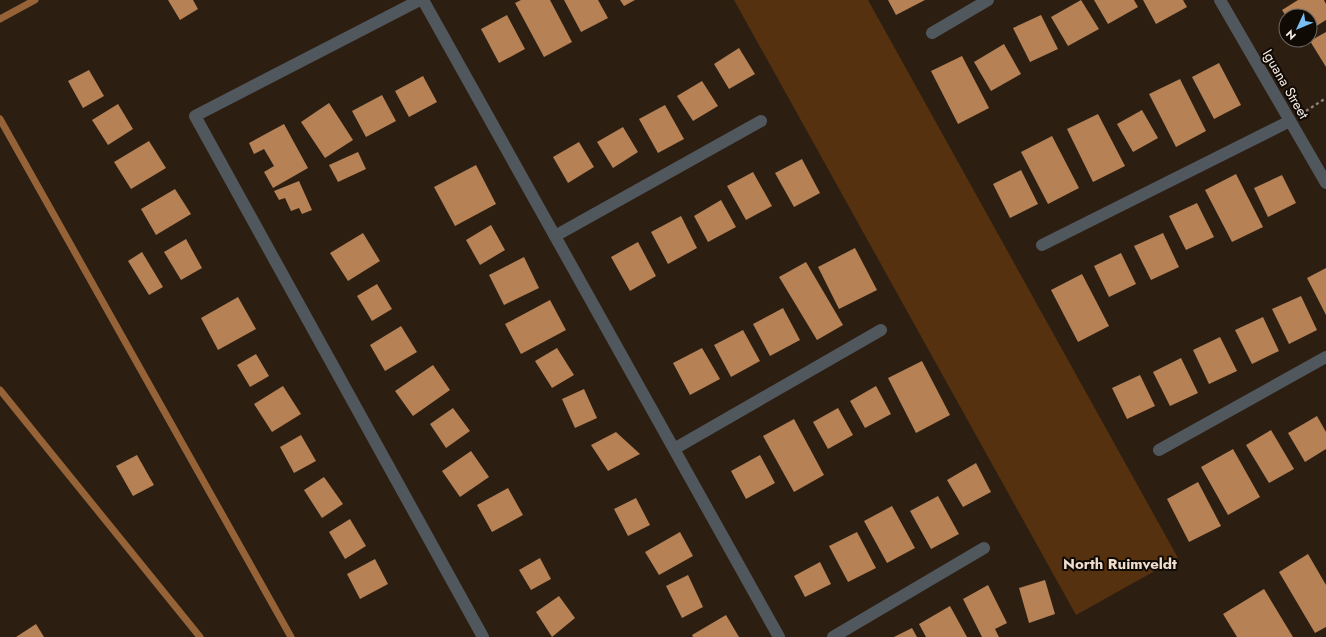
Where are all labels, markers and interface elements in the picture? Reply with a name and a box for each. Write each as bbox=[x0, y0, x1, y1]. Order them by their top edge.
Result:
north arrow bbox=[1278, 8, 1318, 48]
text: N bbox=[1282, 26, 1300, 44]
street label: Iguana Street bbox=[1258, 46, 1314, 123]
district label: North Ruimveldt bbox=[1063, 553, 1177, 575]

